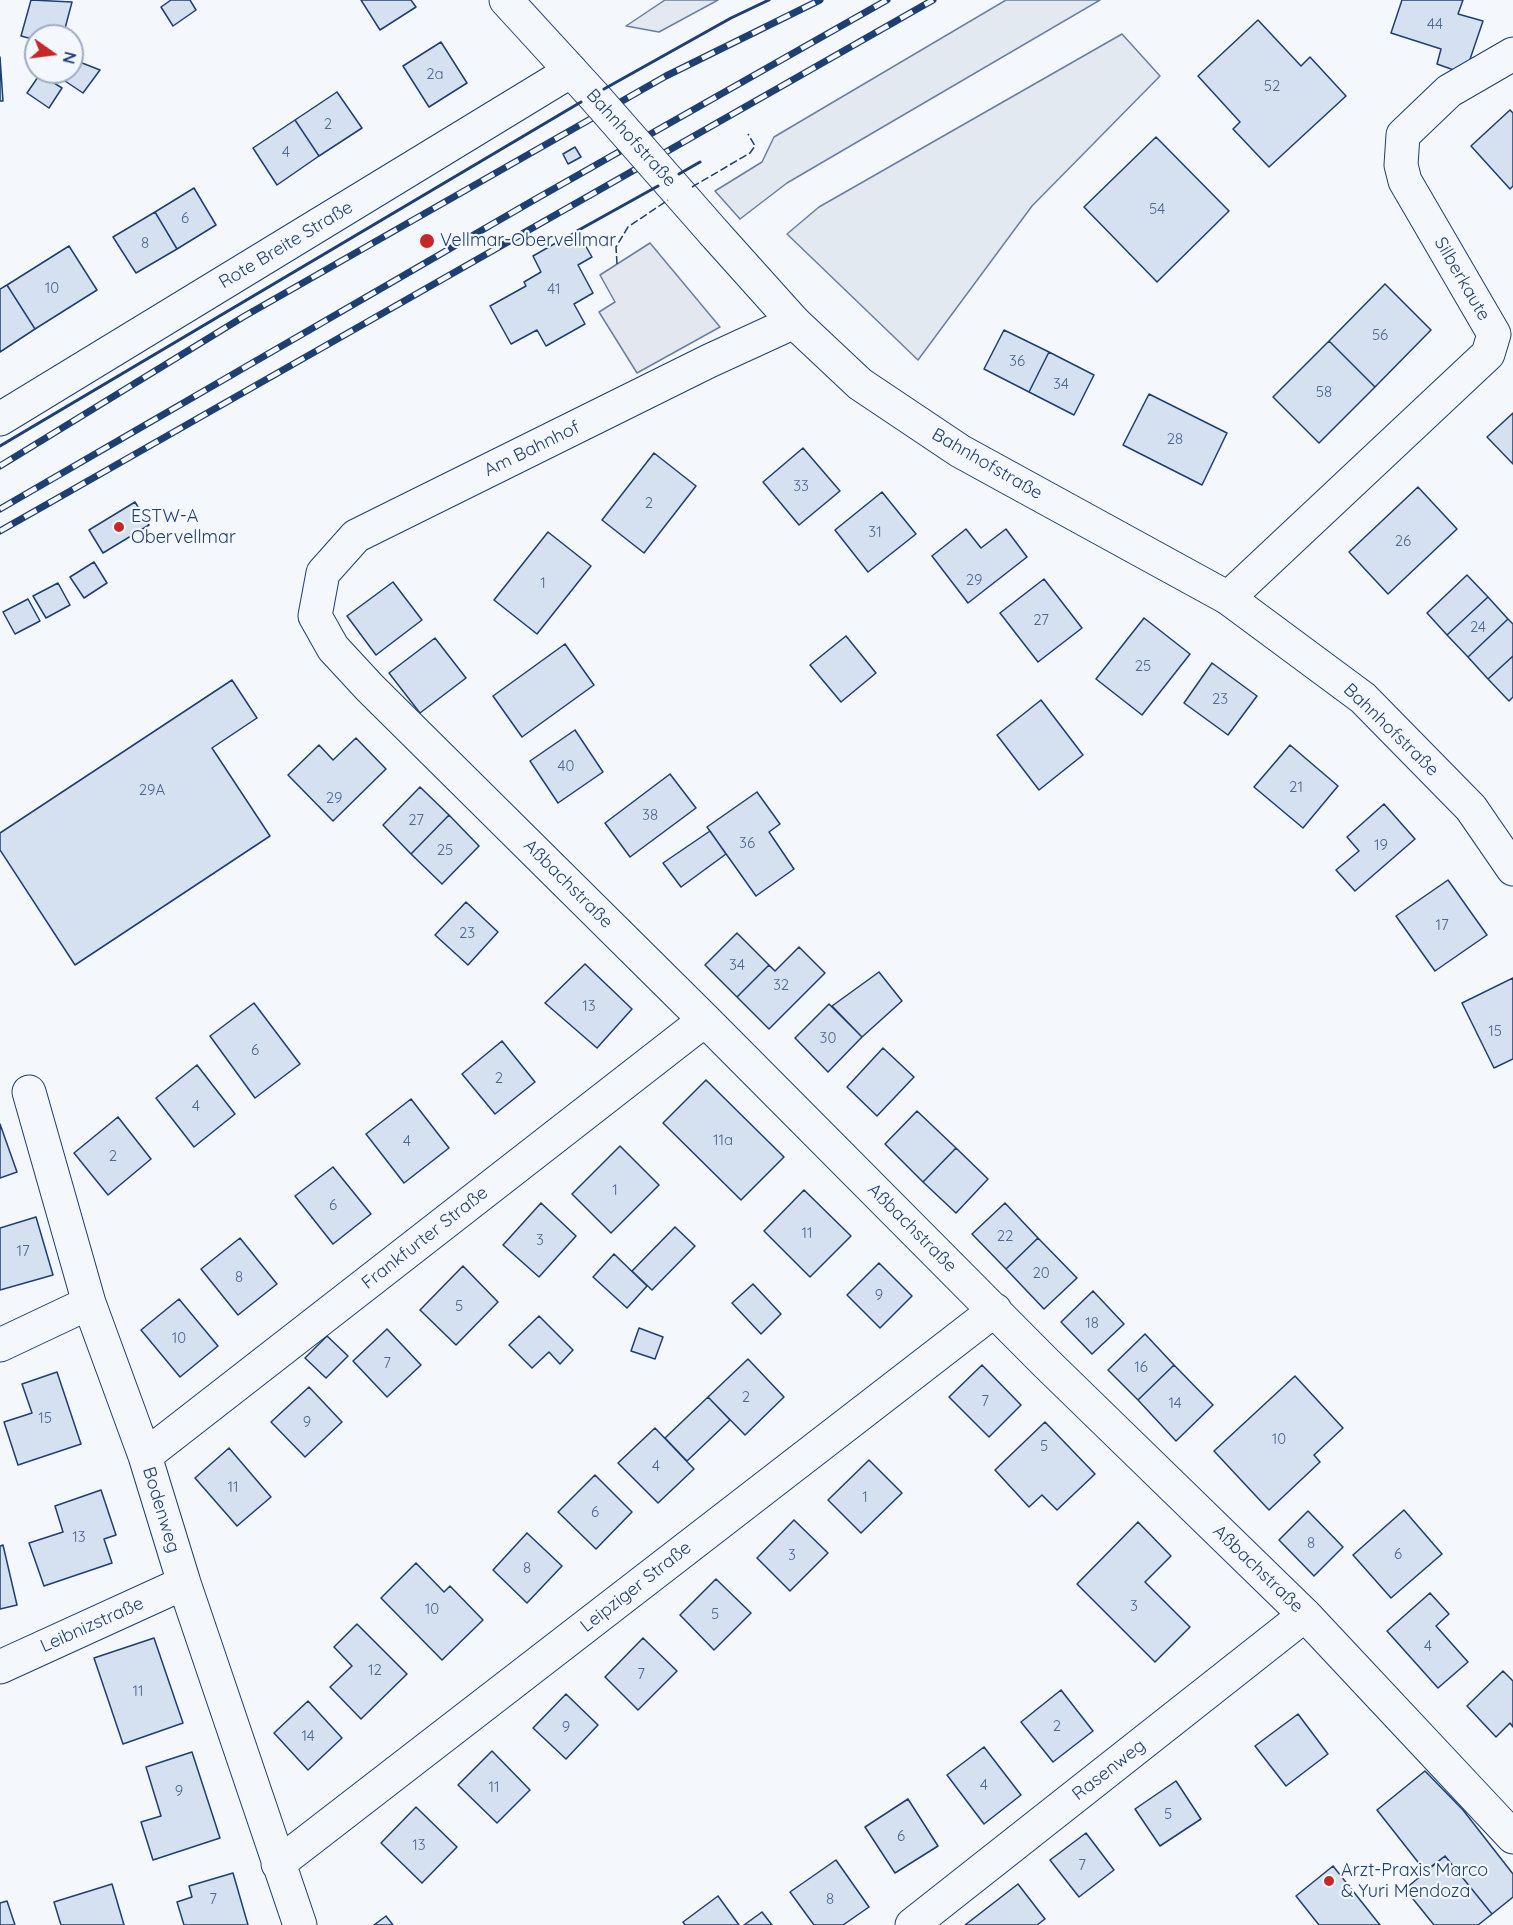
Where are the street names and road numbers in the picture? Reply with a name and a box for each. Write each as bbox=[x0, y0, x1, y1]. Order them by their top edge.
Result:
street label: Bahnhofstraße bbox=[581, 85, 681, 191]
street label: Rote Breite Straße bbox=[215, 197, 357, 293]
street label: Silberkaute bbox=[1429, 233, 1495, 325]
street label: Am Bahnhof bbox=[481, 417, 583, 481]
street label: Bahnhofstraße bbox=[928, 424, 1046, 504]
street label: Bahnhofstraße bbox=[1339, 679, 1443, 781]
street label: Aßbachstraße bbox=[519, 835, 617, 933]
street label: Aßbachstraße bbox=[863, 1179, 961, 1277]
street label: Frankfurter Straße bbox=[358, 1182, 492, 1294]
street label: Bodenweg bbox=[138, 1464, 184, 1556]
street label: Aßbachstraße bbox=[1208, 1521, 1308, 1617]
street label: Leipziger Straße bbox=[576, 1537, 696, 1637]
street label: Leibnizstraße bbox=[37, 1593, 147, 1657]
street label: Rasenweg bbox=[1068, 1735, 1150, 1805]

